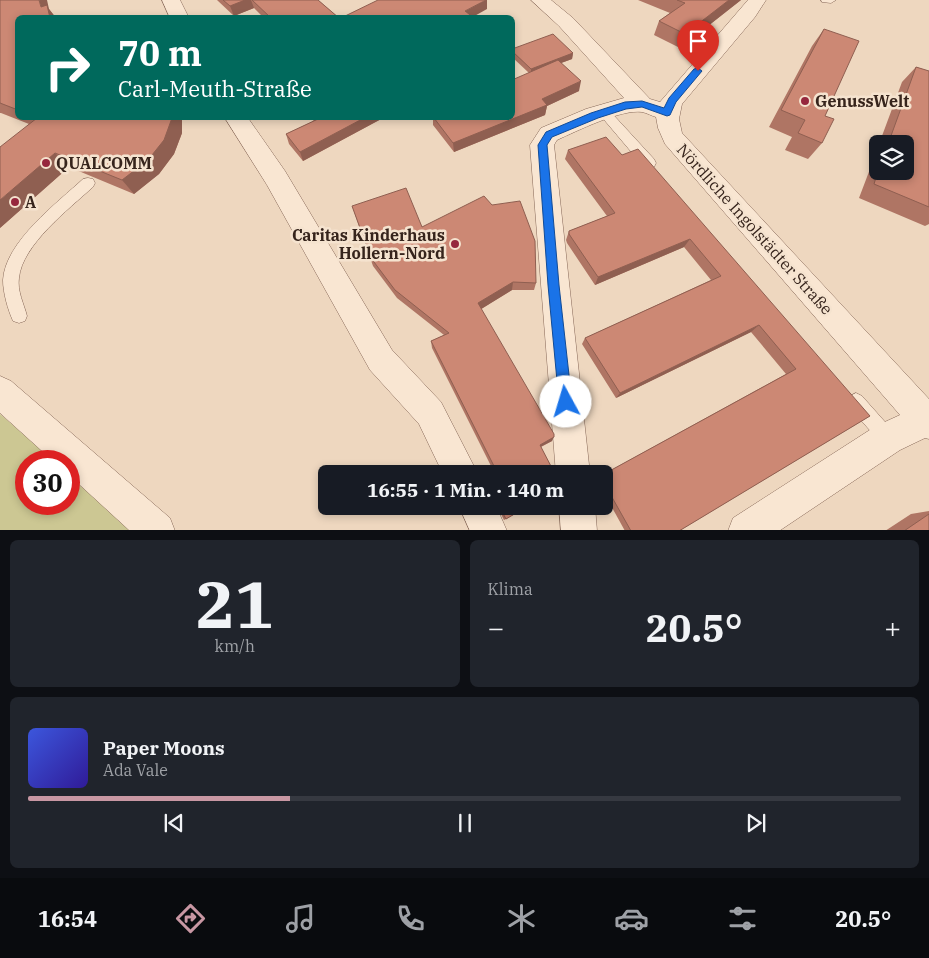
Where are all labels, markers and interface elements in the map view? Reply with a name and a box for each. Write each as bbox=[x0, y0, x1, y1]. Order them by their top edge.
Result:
pin bbox=[677, 20, 719, 71]
icon: arrive bbox=[684, 27, 712, 55]
text: 70 m bbox=[118, 30, 202, 76]
icon: right bbox=[35, 35, 100, 100]
text: Carl-Meuth-Straße bbox=[118, 74, 312, 103]
place label: GenussWelt bbox=[815, 91, 909, 111]
marker: GenussWelt bbox=[799, 95, 811, 107]
map controls bbox=[869, 135, 914, 180]
button: layers bbox=[869, 135, 914, 180]
street label: Nördliche Ingolstädter Straße bbox=[673, 139, 837, 319]
place label: QUALCOMM bbox=[56, 153, 152, 173]
marker: QUALCOMM bbox=[40, 157, 52, 169]
place label: A bbox=[25, 192, 36, 212]
marker: A bbox=[9, 196, 21, 208]
place label: Caritas Kinderhaus Hollern-Nord bbox=[292, 225, 445, 263]
marker: Caritas Kinderhaus Hollern-Nord bbox=[449, 238, 461, 250]
position arrow bbox=[539, 375, 591, 427]
speed limit sign: 30 bbox=[15, 450, 80, 515]
text: 16:55 · 1 Min. · 140 m bbox=[367, 478, 564, 502]
text: 21 bbox=[196, 561, 274, 646]
text: Klima bbox=[488, 579, 533, 599]
text: 20.5° bbox=[646, 603, 743, 652]
text: − bbox=[488, 609, 504, 646]
text: + bbox=[884, 609, 901, 646]
text: km/h bbox=[215, 636, 255, 656]
text: Paper Moons bbox=[103, 736, 225, 760]
text: Ada Vale bbox=[103, 760, 168, 780]
icon: previous bbox=[160, 809, 188, 837]
icon: pause bbox=[451, 809, 479, 837]
icon: next bbox=[742, 809, 770, 837]
icon: directions bbox=[173, 901, 208, 936]
icon: music bbox=[283, 901, 318, 936]
icon: phone bbox=[393, 901, 428, 936]
icon: climate bbox=[504, 901, 539, 936]
icon: car bbox=[614, 901, 649, 936]
icon: filters bbox=[725, 901, 760, 936]
text: 16:54 bbox=[38, 904, 97, 933]
text: 20.5° bbox=[835, 904, 891, 933]

